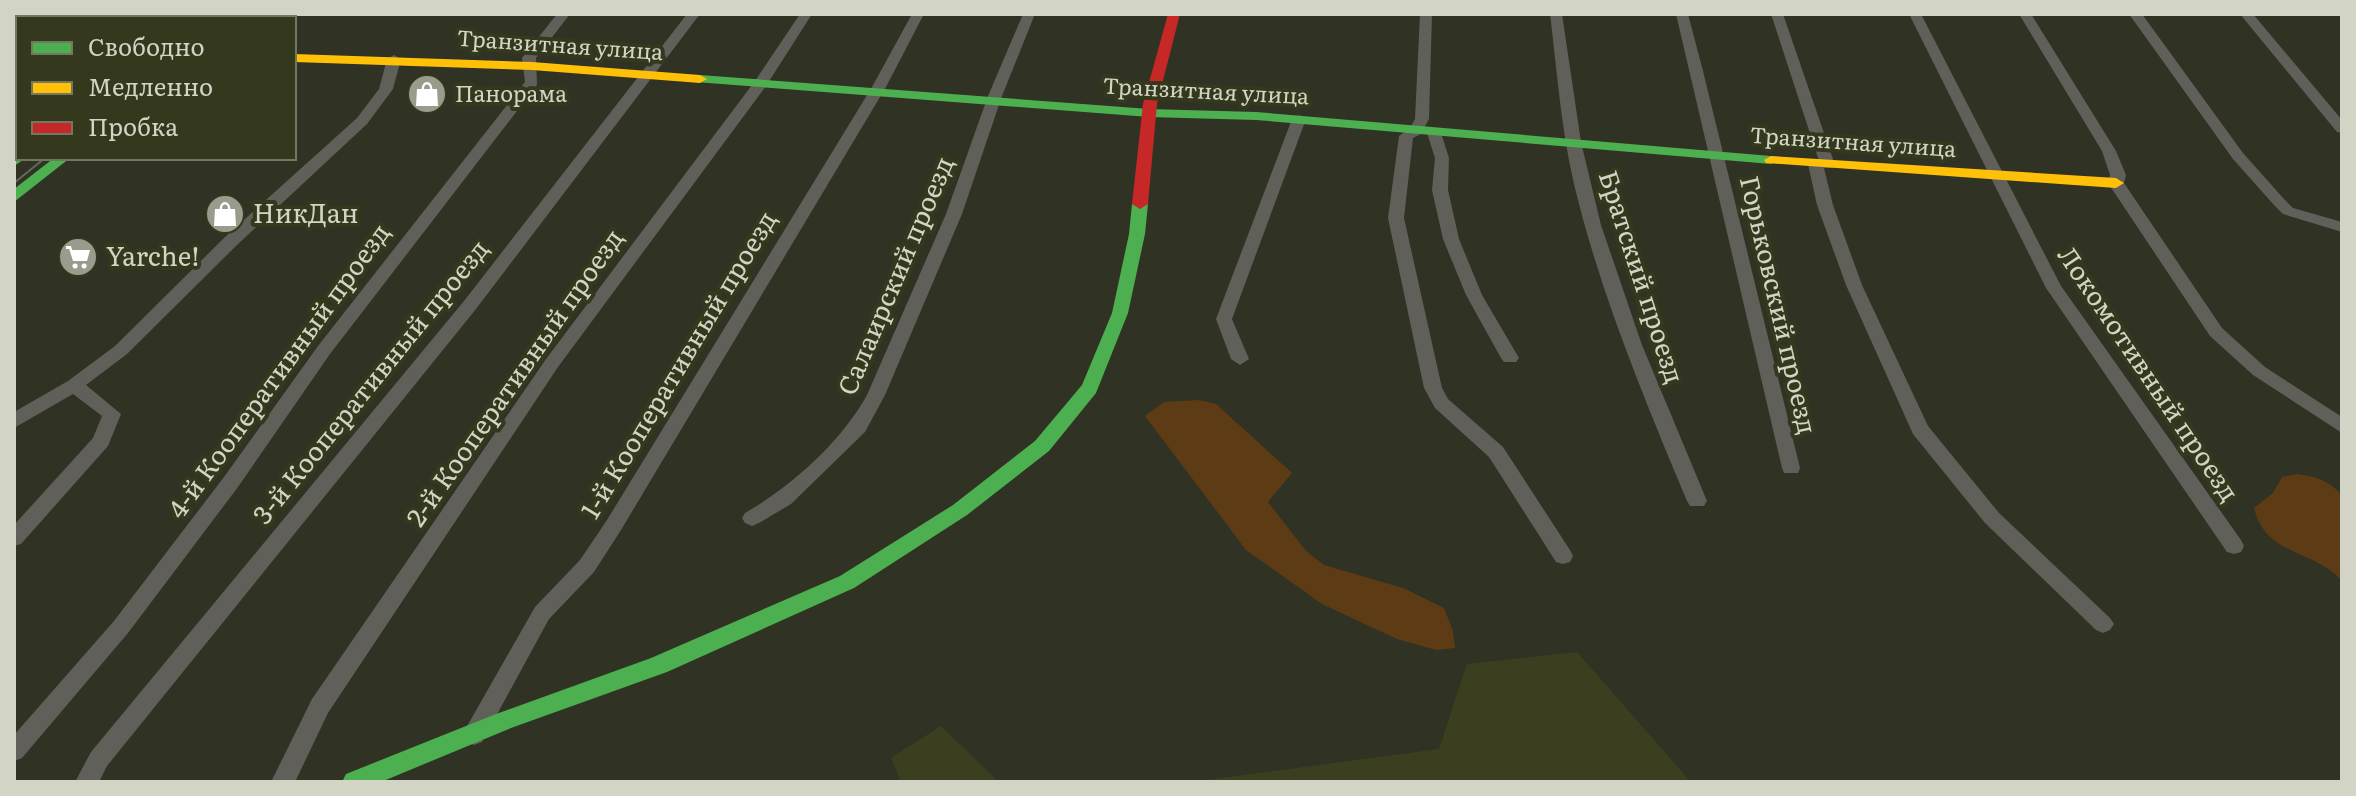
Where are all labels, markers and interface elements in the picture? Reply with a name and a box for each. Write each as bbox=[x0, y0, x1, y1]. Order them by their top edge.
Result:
legend bbox=[16, 16, 296, 160]
street label: Транзитная улица bbox=[456, 20, 664, 67]
text: Свободно bbox=[88, 28, 205, 63]
text: Медленно bbox=[88, 68, 213, 103]
street label: Транзитная улица bbox=[1102, 68, 1310, 111]
shop icon: Панорама bbox=[406, 73, 448, 115]
place label: Панорама bbox=[455, 76, 567, 109]
text: Пробка bbox=[88, 108, 178, 143]
street label: Транзитная улица bbox=[1749, 117, 1957, 164]
street label: Салаирский проезд bbox=[826, 150, 962, 400]
street label: Братский проезд bbox=[1591, 165, 1696, 388]
street label: Горьковский проезд bbox=[1732, 171, 1829, 437]
place label: НикДан bbox=[253, 192, 359, 231]
shop icon: НикДан bbox=[204, 193, 246, 235]
street label: 1-й Кооперативный проезд bbox=[569, 202, 784, 525]
street label: 4-й Кооперативный проезд bbox=[156, 214, 398, 525]
street label: 2-й Кооперативный проезд bbox=[395, 220, 631, 533]
street label: 3-й Кооперативный проезд bbox=[242, 230, 496, 531]
place label: Yarche! bbox=[106, 235, 200, 274]
supermarket icon: Yarche! bbox=[57, 236, 99, 278]
street label: Локомотивный проезд bbox=[2050, 237, 2250, 508]

